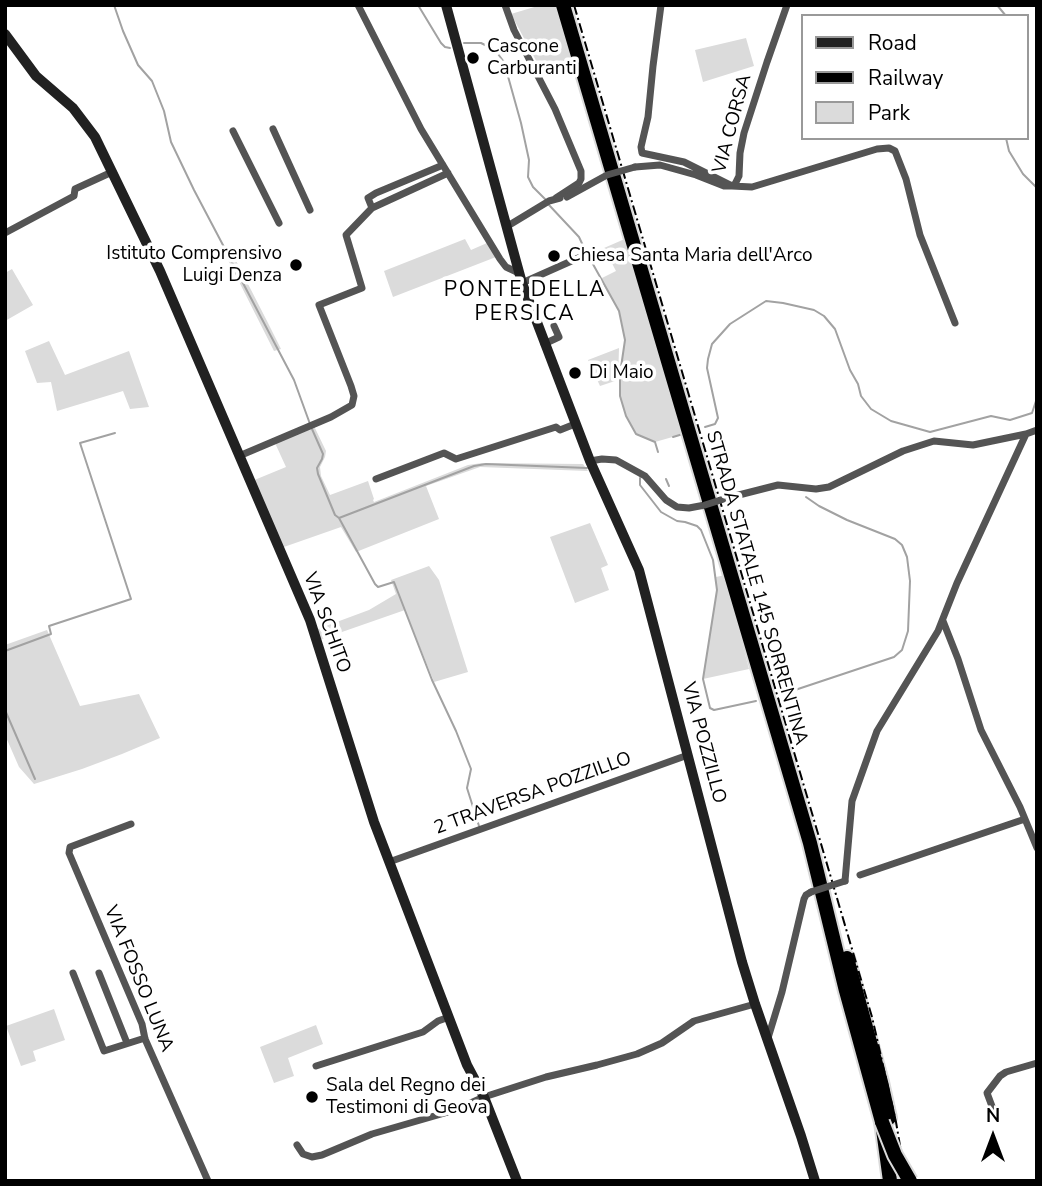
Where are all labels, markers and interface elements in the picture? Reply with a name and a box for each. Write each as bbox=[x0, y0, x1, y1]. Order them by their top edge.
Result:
legend bbox=[800, 14, 1028, 140]
text: Road bbox=[868, 29, 917, 57]
place label: Cascone Carburanti bbox=[487, 36, 577, 80]
marker: Cascone Carburanti bbox=[465, 50, 481, 66]
text: Railway bbox=[868, 64, 943, 92]
street label: VIA CORSA bbox=[709, 72, 757, 176]
text: Park bbox=[868, 99, 910, 127]
place label: Istituto Comprensivo Luigi Denza bbox=[106, 243, 282, 287]
place label: Chiesa Santa Maria dell'Arco bbox=[568, 245, 812, 267]
marker: Chiesa Santa Maria dell'Arco bbox=[546, 248, 562, 264]
marker: Istituto Comprensivo Luigi Denza bbox=[288, 257, 304, 273]
district label: PONTE DELLA PERSICA bbox=[445, 278, 605, 328]
place label: Di Maio bbox=[589, 362, 654, 384]
marker: Di Maio bbox=[567, 365, 583, 381]
street label: STRADA STATALE 145 SORRENTINA bbox=[700, 428, 812, 748]
street label: VIA SCHITO bbox=[297, 569, 355, 677]
street label: VIA POZZILLO bbox=[676, 680, 730, 806]
street label: 2 TRAVERSA POZZILLO bbox=[431, 748, 635, 840]
street label: VIA FOSSO LUNA bbox=[98, 903, 178, 1055]
place label: Sala del Regno dei Testimoni di Geova bbox=[326, 1075, 487, 1119]
marker: Sala del Regno dei Testimoni di Geova bbox=[304, 1089, 320, 1105]
north arrow bbox=[958, 1102, 1028, 1172]
text: N bbox=[986, 1103, 1000, 1129]

